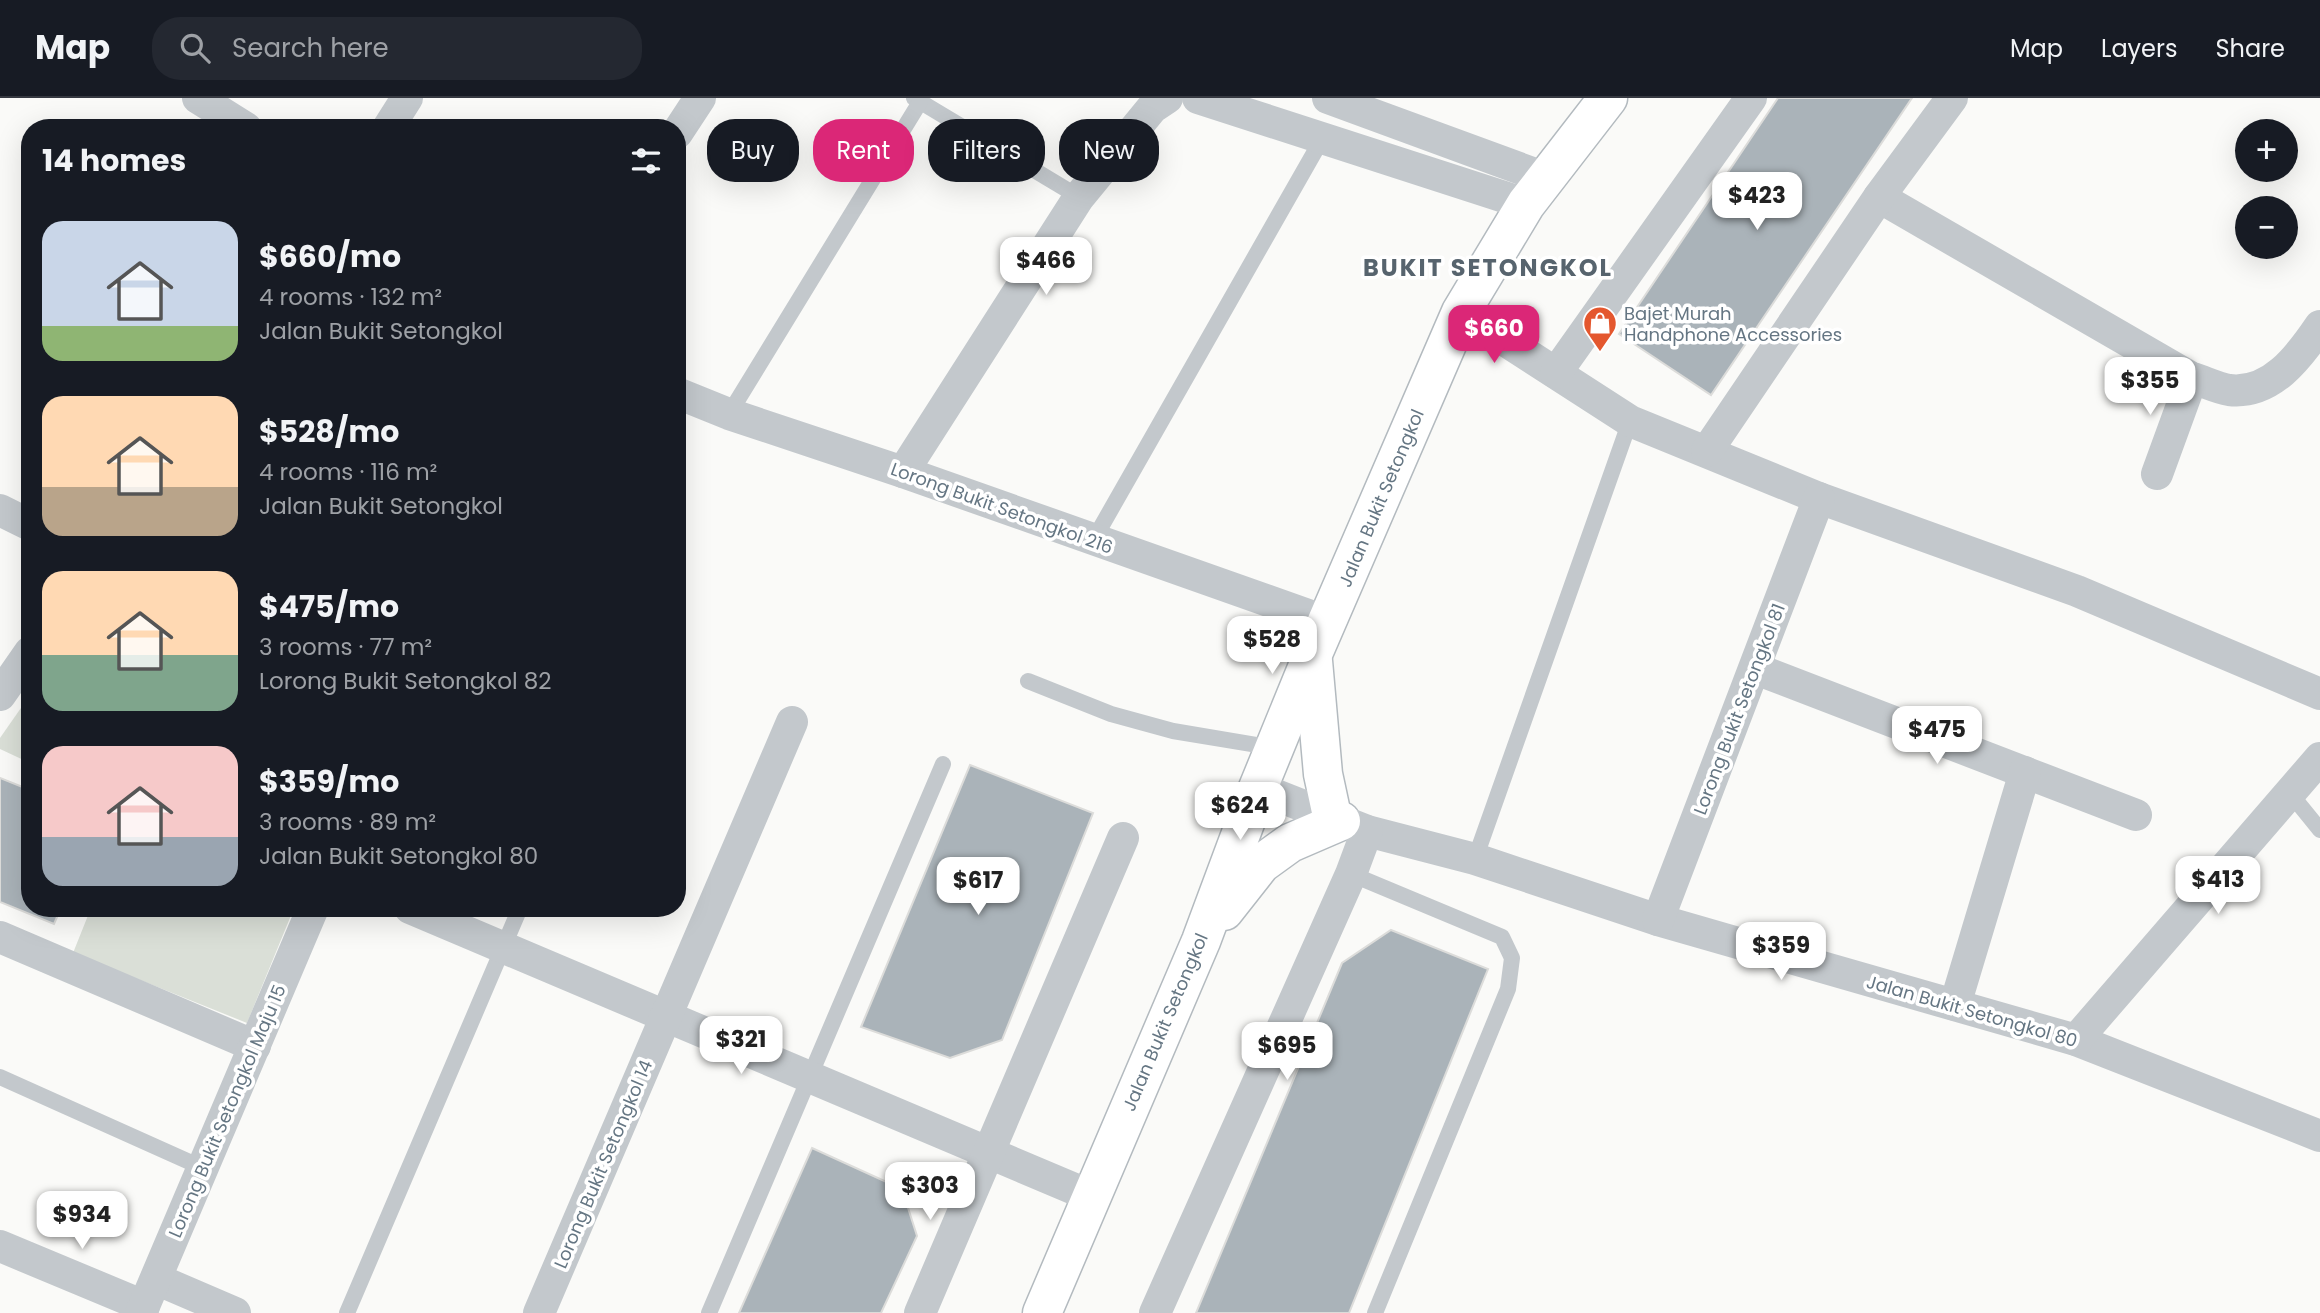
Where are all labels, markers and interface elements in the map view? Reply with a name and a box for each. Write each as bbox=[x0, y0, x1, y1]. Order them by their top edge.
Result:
search box bbox=[152, 17, 642, 80]
text: Map bbox=[35, 24, 110, 71]
icon: search bbox=[176, 29, 214, 67]
text: Search here bbox=[232, 30, 389, 66]
text: Map bbox=[2010, 32, 2063, 65]
text: Layers bbox=[2101, 32, 2177, 65]
text: Share bbox=[2215, 32, 2285, 65]
chip: Buy bbox=[707, 119, 799, 182]
chip: Rent bbox=[813, 119, 914, 182]
chip: Filters bbox=[928, 119, 1045, 182]
chip: New bbox=[1059, 119, 1159, 182]
map controls bbox=[2235, 119, 2298, 259]
button: + bbox=[2235, 119, 2298, 182]
text: 14 homes bbox=[42, 139, 186, 182]
icon: filters bbox=[627, 142, 665, 180]
pin: $423 bbox=[1716, 172, 1798, 232]
text: $423 bbox=[1728, 179, 1786, 211]
button: − bbox=[2235, 196, 2298, 259]
text: $660/mo bbox=[259, 235, 401, 278]
pin: $466 bbox=[1005, 238, 1087, 297]
text: $466 bbox=[1016, 244, 1076, 276]
icon: home bbox=[98, 249, 182, 333]
district label: BUKIT SETONGKOL bbox=[1363, 251, 1613, 284]
text: 4 rooms · 132 m² bbox=[259, 281, 442, 313]
place label: Bajet Murah Handphone Accessories bbox=[1624, 301, 1842, 347]
shop icon: Bajet Murah Handphone Accessories bbox=[1581, 304, 1619, 353]
pin: $660 bbox=[1453, 306, 1535, 365]
text: $660 bbox=[1464, 312, 1524, 344]
text: Jalan Bukit Setongkol bbox=[259, 315, 503, 347]
pin: $355 bbox=[2109, 358, 2191, 417]
text: $355 bbox=[2121, 364, 2179, 396]
street label: Jalan Bukit Setongkol bbox=[1332, 405, 1430, 591]
text: $528/mo bbox=[259, 410, 399, 453]
icon: home bbox=[98, 424, 182, 508]
text: 4 rooms · 116 m² bbox=[259, 456, 437, 488]
street label: Lorong Bukit Setongkol 216 bbox=[887, 456, 1117, 560]
text: Jalan Bukit Setongkol bbox=[259, 490, 503, 522]
text: $475/mo bbox=[259, 585, 399, 628]
icon: home bbox=[98, 599, 182, 683]
street label: Lorong Bukit Setongkol 81 bbox=[1687, 600, 1791, 818]
pin: $528 bbox=[1231, 616, 1313, 676]
text: $528 bbox=[1243, 623, 1301, 655]
text: 3 rooms · 77 m² bbox=[259, 631, 432, 663]
text: Lorong Bukit Setongkol 82 bbox=[259, 665, 551, 697]
pin: $475 bbox=[1896, 706, 1978, 766]
text: $475 bbox=[1908, 713, 1966, 745]
text: $359/mo bbox=[259, 760, 399, 803]
icon: home bbox=[98, 774, 182, 858]
pin: $624 bbox=[1199, 782, 1281, 842]
text: $624 bbox=[1211, 789, 1269, 821]
text: 3 rooms · 89 m² bbox=[259, 806, 436, 838]
text: Jalan Bukit Setongkol 80 bbox=[259, 840, 538, 872]
pin: $413 bbox=[2177, 856, 2259, 916]
pin: $617 bbox=[937, 858, 1019, 917]
text: $413 bbox=[2191, 863, 2245, 895]
text: $617 bbox=[953, 864, 1003, 896]
pin: $359 bbox=[1740, 922, 1822, 982]
street label: Jalan Bukit Setongkol bbox=[1116, 929, 1214, 1115]
text: $359 bbox=[1752, 929, 1810, 961]
street label: Jalan Bukit Setongkol 80 bbox=[1864, 969, 2080, 1053]
street label: Lorong Bukit Setongkol Maju 15 bbox=[162, 981, 292, 1241]
pin: $321 bbox=[700, 1016, 782, 1076]
text: $321 bbox=[716, 1023, 766, 1055]
pin: $695 bbox=[1246, 1023, 1328, 1082]
text: $695 bbox=[1258, 1029, 1316, 1061]
street label: Lorong Bukit Setongkol 14 bbox=[548, 1056, 658, 1272]
pin: $303 bbox=[889, 1162, 971, 1222]
text: $303 bbox=[901, 1169, 959, 1201]
pin: $934 bbox=[41, 1192, 123, 1251]
text: $934 bbox=[53, 1198, 111, 1230]

